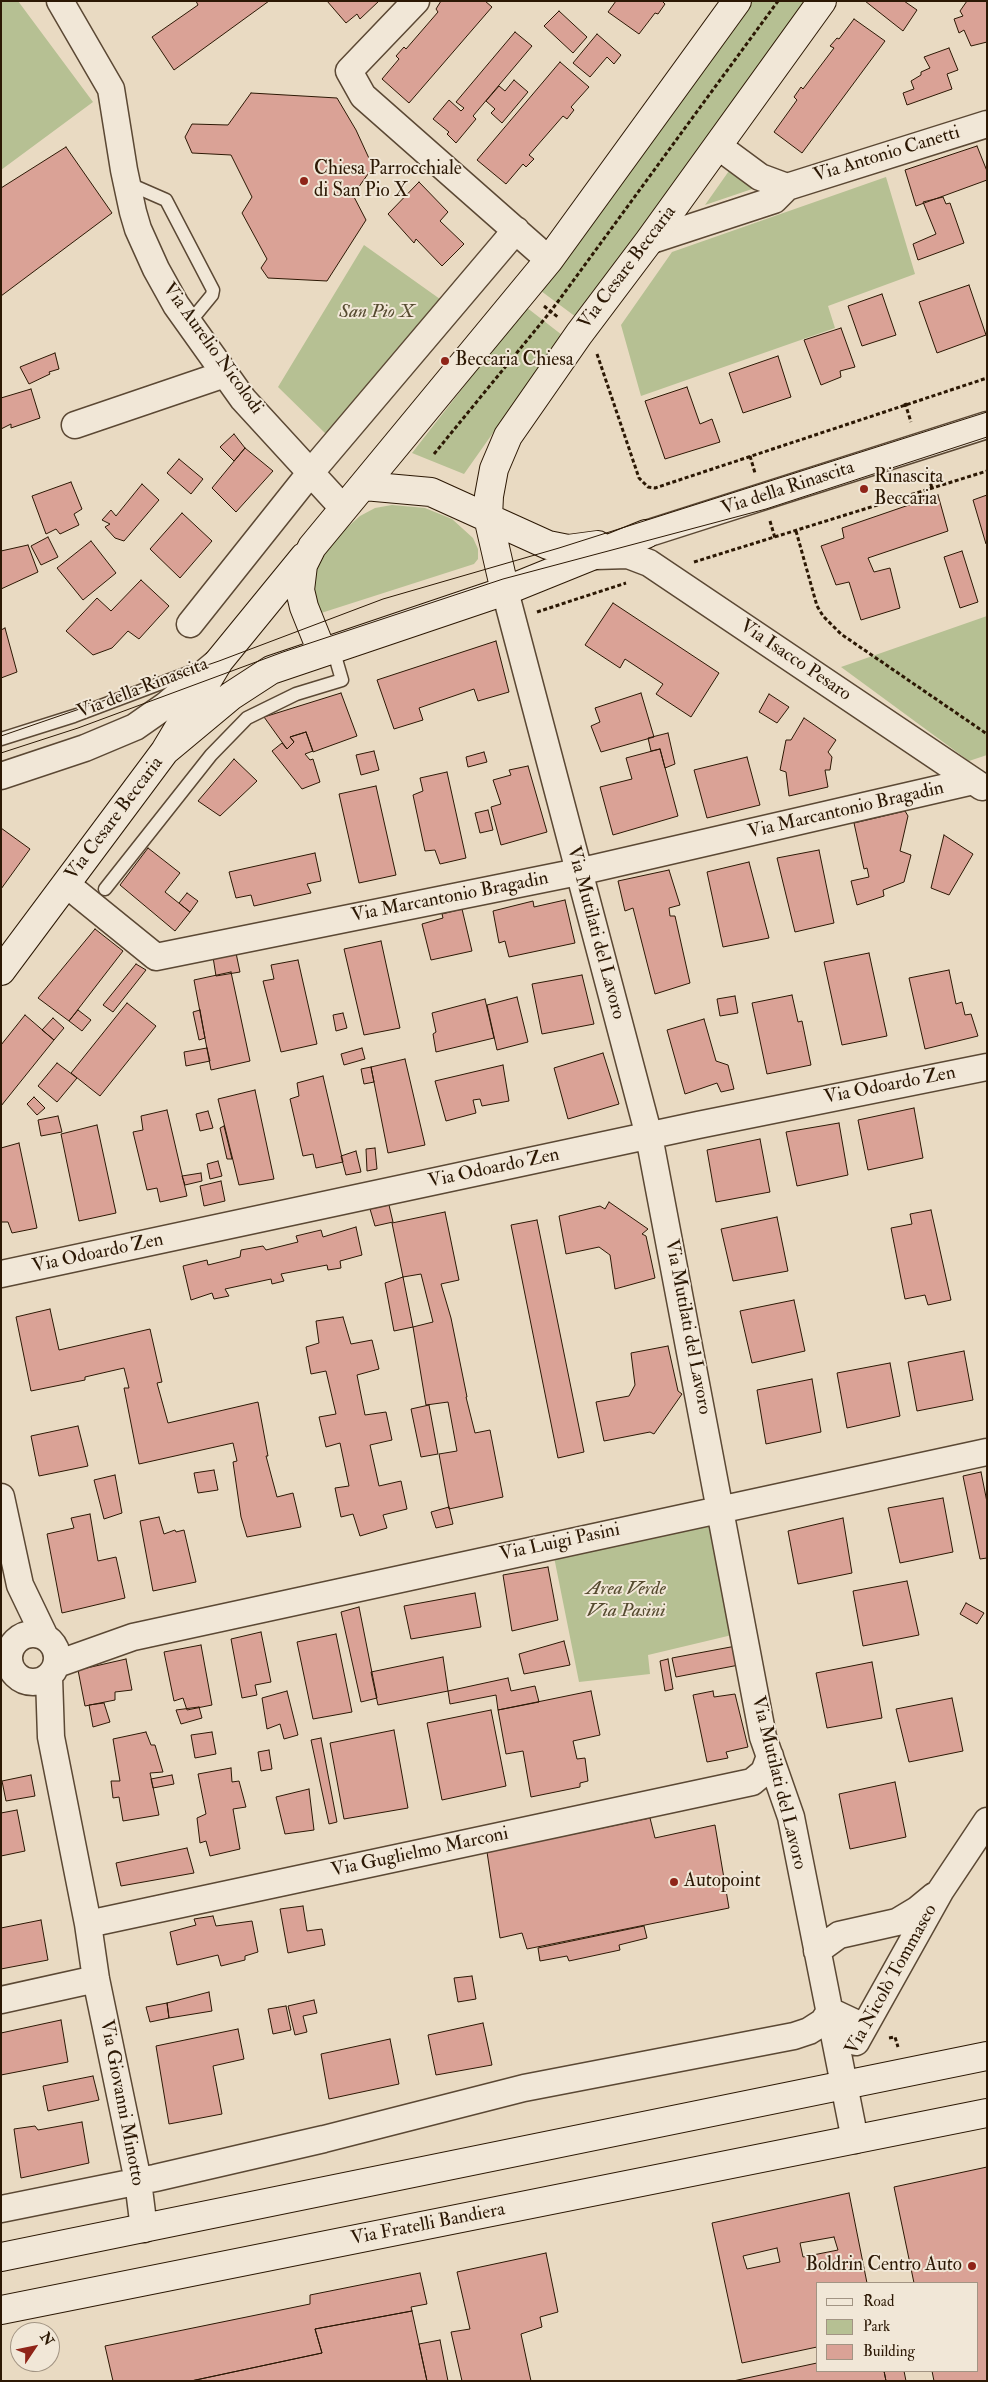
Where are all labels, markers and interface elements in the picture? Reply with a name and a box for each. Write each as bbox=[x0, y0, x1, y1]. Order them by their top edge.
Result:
street label: Via Antonio Canetti bbox=[811, 122, 963, 188]
place label: Chiesa Parrocchiale di San Pio X bbox=[314, 159, 462, 203]
marker: Chiesa Parrocchiale di San Pio X bbox=[298, 175, 310, 187]
street label: Via Cesare Beccaria bbox=[574, 202, 682, 334]
street label: Via Aurelio Nicolodi bbox=[157, 279, 267, 419]
park label: San Pio X bbox=[339, 302, 415, 324]
place label: Beccaria Chiesa bbox=[455, 350, 574, 372]
marker: Beccaria Chiesa bbox=[439, 355, 451, 367]
street label: Via della Rinascita bbox=[719, 457, 857, 521]
place label: Rinascita Beccaria bbox=[874, 467, 943, 511]
marker: Rinascita Beccaria bbox=[858, 483, 870, 495]
street label: Via Isacco Pesaro bbox=[735, 615, 855, 707]
street label: Via della Rinascita bbox=[74, 654, 212, 724]
street label: Via Cesare Beccaria bbox=[61, 753, 169, 885]
street label: Via Marcantonio Bragadin bbox=[746, 777, 946, 845]
street label: Via Mutilati del Lavoro bbox=[561, 844, 629, 1022]
street label: Via Marcantonio Bragadin bbox=[350, 868, 550, 928]
street label: Via Odoardo Zen bbox=[822, 1062, 958, 1110]
street label: Via Odoardo Zen bbox=[426, 1144, 562, 1194]
street label: Via Odoardo Zen bbox=[30, 1229, 166, 1279]
street label: Via Mutilati del Lavoro bbox=[659, 1237, 715, 1417]
street label: Via Luigi Pasini bbox=[498, 1519, 622, 1567]
park label: Area Verde Via Pasini bbox=[586, 1579, 666, 1623]
street label: Via Mutilati del Lavoro bbox=[745, 1694, 811, 1872]
street label: Via Guglielmo Marconi bbox=[329, 1823, 511, 1883]
place label: Autopoint bbox=[684, 1871, 761, 1893]
marker: Autopoint bbox=[668, 1876, 680, 1888]
street label: Via Nicolò Tommaseo bbox=[841, 1901, 943, 2059]
street label: Via Giovanni Minotto bbox=[94, 2018, 148, 2188]
street label: Via Fratelli Bandiera bbox=[349, 2199, 507, 2251]
place label: Boldrin Centro Auto bbox=[806, 2255, 962, 2277]
marker: Boldrin Centro Auto bbox=[966, 2260, 978, 2272]
legend bbox=[816, 2282, 978, 2372]
text: Road bbox=[863, 2292, 894, 2311]
text: Park bbox=[863, 2317, 890, 2336]
north arrow bbox=[10, 2322, 60, 2372]
text: N bbox=[36, 2329, 58, 2349]
text: Building bbox=[863, 2342, 915, 2361]

